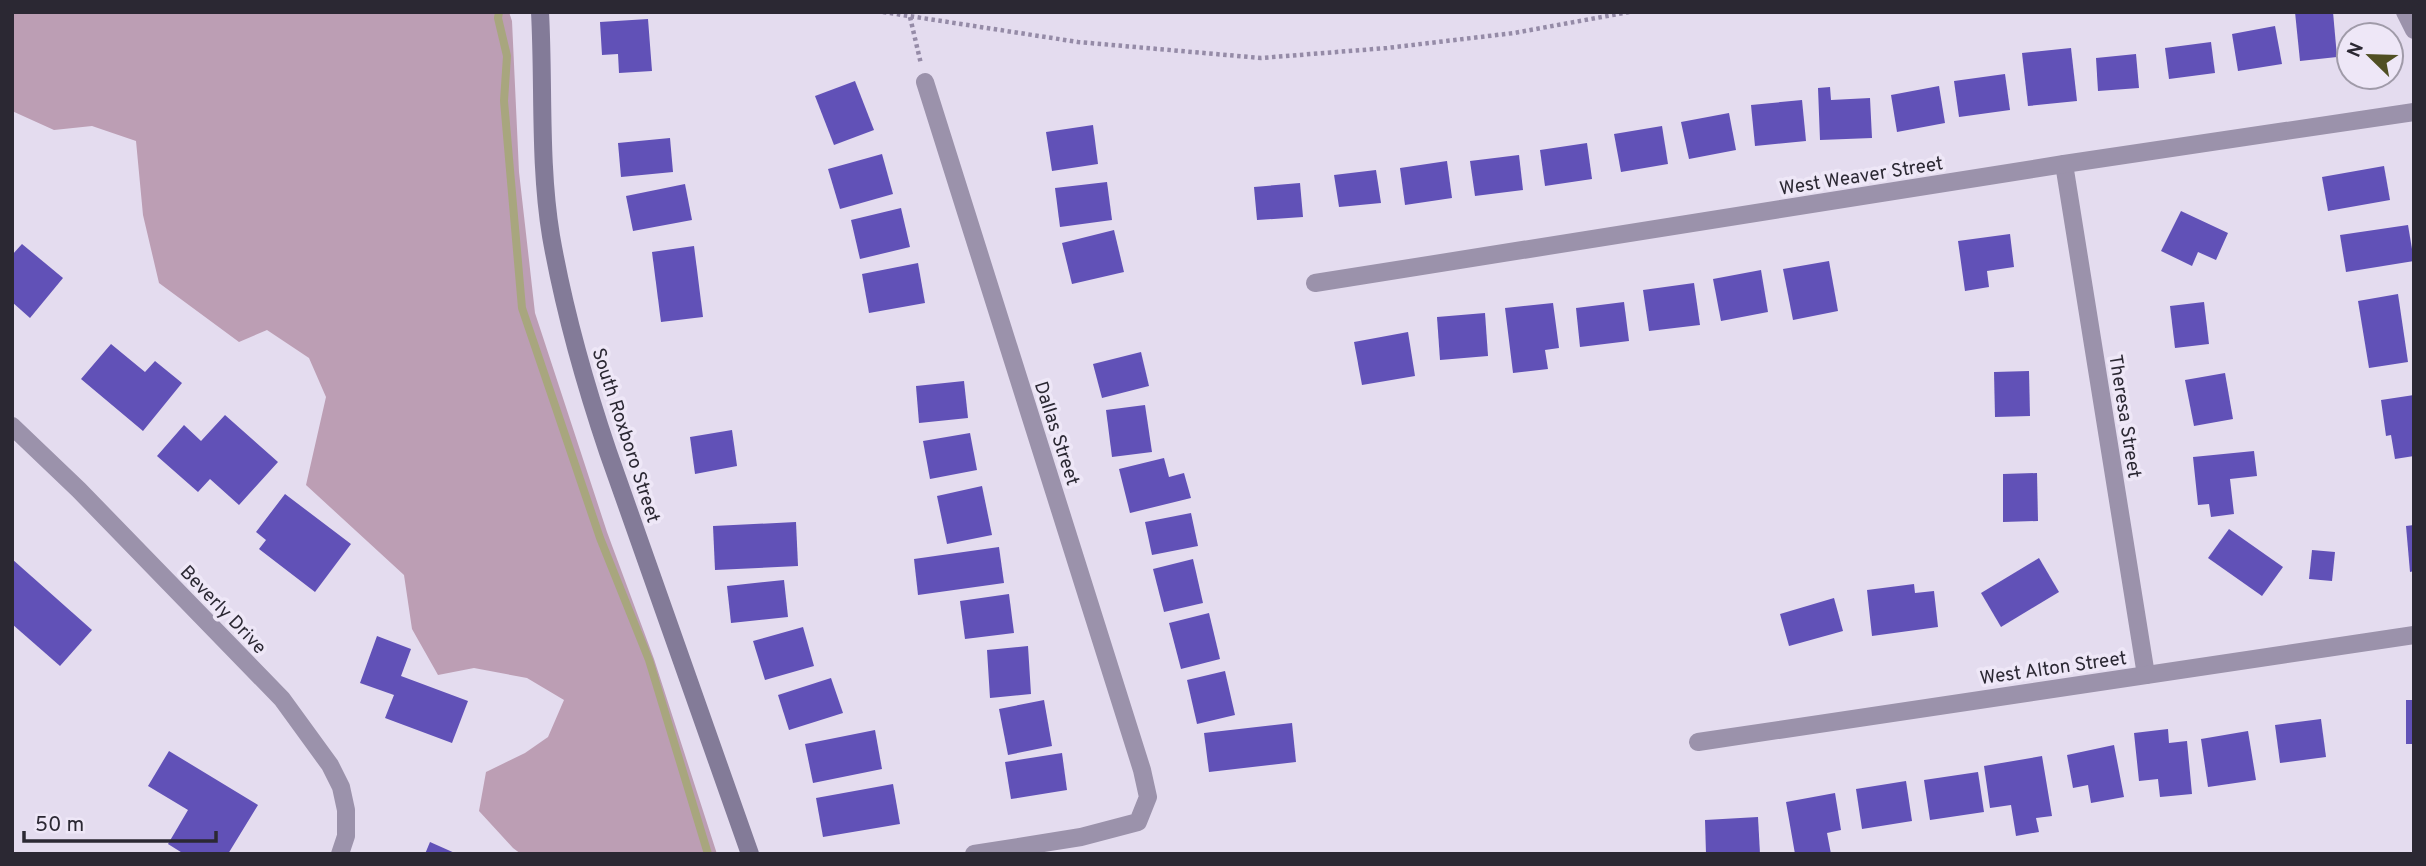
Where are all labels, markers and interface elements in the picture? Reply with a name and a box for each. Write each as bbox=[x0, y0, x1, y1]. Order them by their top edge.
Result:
north arrow bbox=[2335, 21, 2405, 91]
text: N bbox=[2342, 39, 2370, 61]
street label: West Weaver Street bbox=[1778, 152, 1945, 202]
street label: South Roxboro Street bbox=[586, 345, 665, 526]
street label: Theresa Street bbox=[2102, 353, 2146, 480]
street label: Dallas Street bbox=[1028, 378, 1084, 489]
street label: Beverly Drive bbox=[174, 561, 271, 660]
street label: West Alton Street bbox=[1978, 647, 2128, 691]
scale bar bbox=[24, 800, 217, 844]
text: 50 m bbox=[35, 812, 84, 839]

